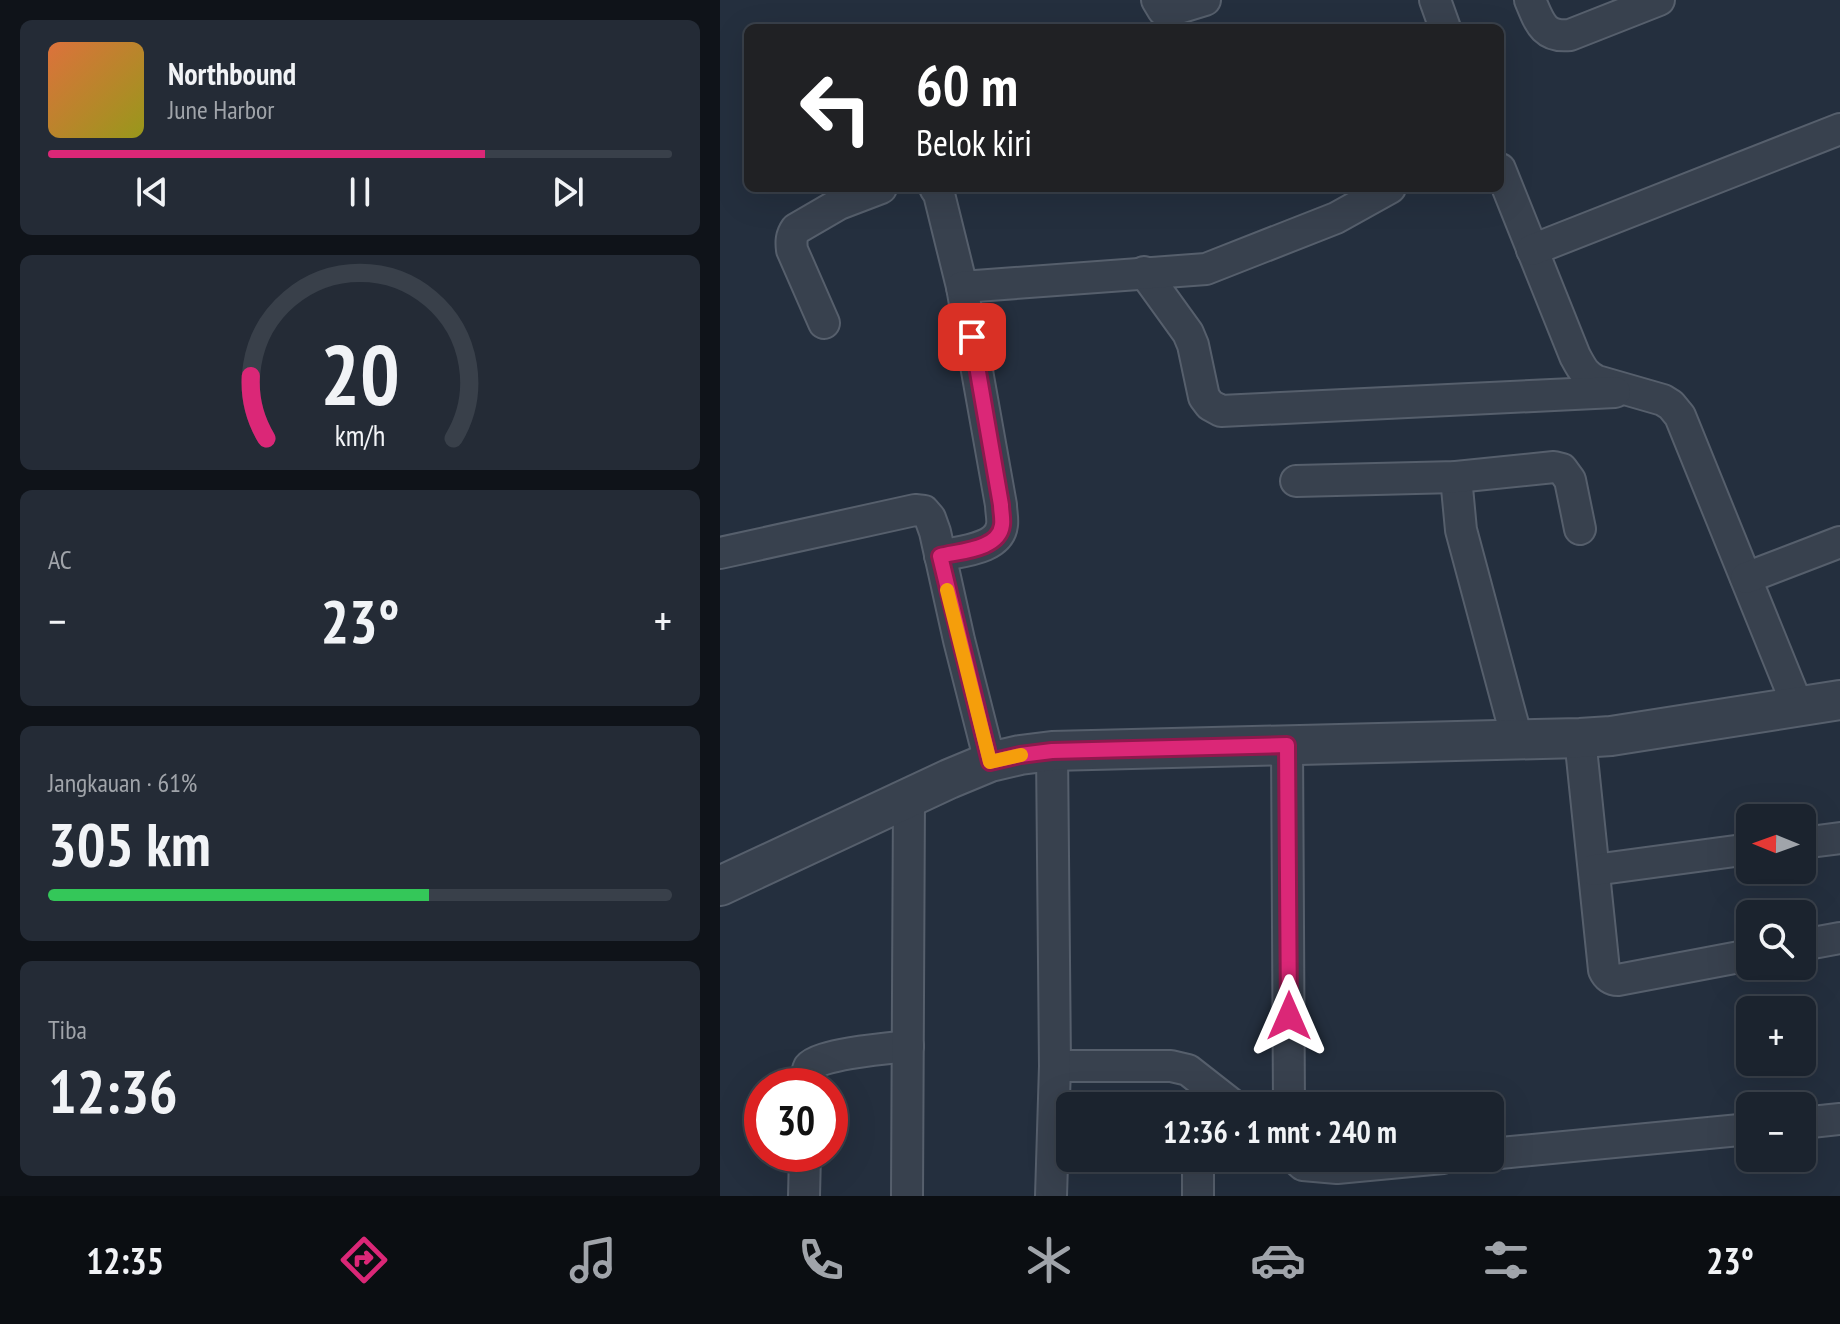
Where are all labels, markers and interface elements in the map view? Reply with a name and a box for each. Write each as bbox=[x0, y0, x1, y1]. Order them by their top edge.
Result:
text: 60 m bbox=[916, 49, 1018, 121]
text: Northbound bbox=[168, 54, 296, 93]
icon: left bbox=[784, 56, 888, 160]
text: June Harbor bbox=[168, 93, 274, 126]
text: Belok kiri bbox=[916, 119, 1032, 166]
icon: previous bbox=[130, 170, 174, 214]
icon: pause bbox=[338, 170, 382, 214]
icon: next bbox=[546, 170, 590, 214]
pin bbox=[938, 303, 1006, 371]
icon: arrive bbox=[950, 315, 994, 359]
text: 20 bbox=[320, 319, 400, 427]
text: km/h bbox=[335, 417, 385, 454]
text: AC bbox=[48, 543, 72, 576]
text: 23° bbox=[320, 582, 400, 660]
text: − bbox=[48, 592, 66, 649]
text: + bbox=[654, 592, 672, 649]
text: Jangkauan · 61% bbox=[48, 766, 197, 799]
north arrow bbox=[1736, 804, 1816, 884]
map controls bbox=[1736, 804, 1816, 1172]
text: 305 km bbox=[48, 805, 211, 883]
button: search bbox=[1736, 900, 1816, 980]
position arrow bbox=[1247, 974, 1331, 1058]
button: + bbox=[1736, 996, 1816, 1076]
text: Tiba bbox=[48, 1013, 87, 1046]
text: 12:36 bbox=[48, 1052, 178, 1130]
speed limit sign: 30 bbox=[744, 1068, 848, 1172]
button: − bbox=[1736, 1092, 1816, 1172]
text: 12:36 · 1 mnt · 240 m bbox=[1163, 1112, 1397, 1151]
icon: directions bbox=[336, 1232, 392, 1288]
icon: music bbox=[565, 1232, 621, 1288]
icon: phone bbox=[793, 1232, 849, 1288]
icon: climate bbox=[1021, 1232, 1077, 1288]
icon: car bbox=[1250, 1232, 1306, 1288]
icon: filters bbox=[1478, 1232, 1534, 1288]
text: 12:35 bbox=[86, 1237, 164, 1284]
text: 23° bbox=[1706, 1237, 1754, 1284]

